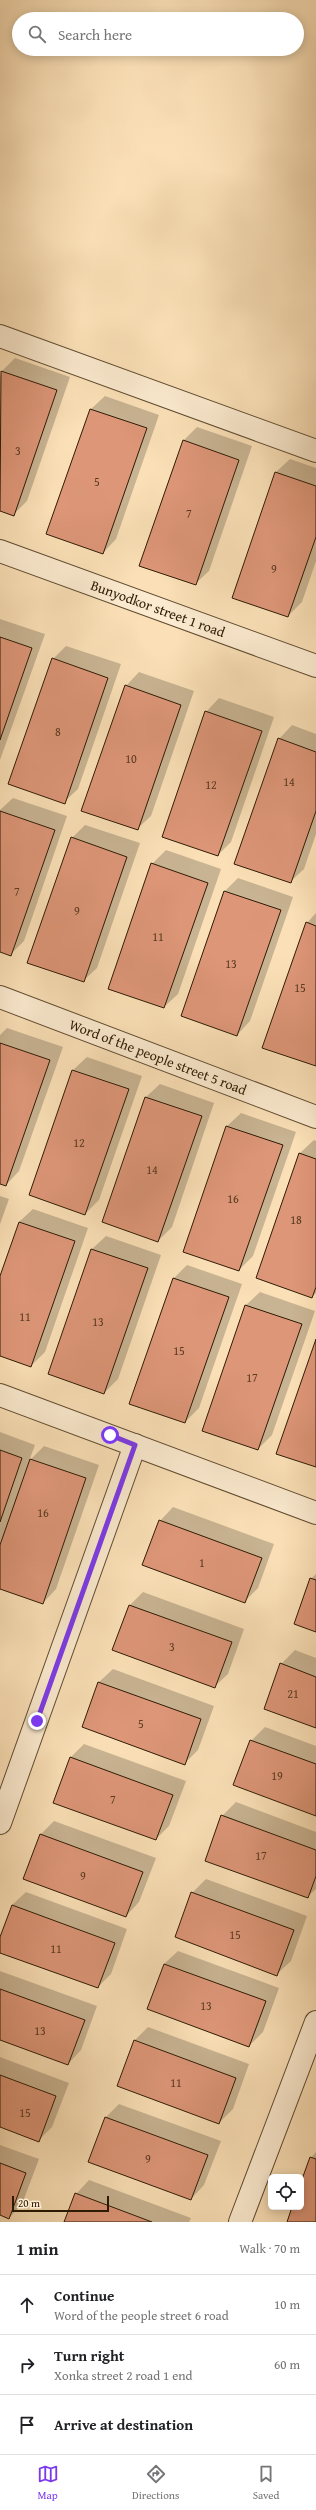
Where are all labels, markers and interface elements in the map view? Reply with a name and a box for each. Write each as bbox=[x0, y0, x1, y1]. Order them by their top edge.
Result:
search box bbox=[12, 12, 304, 56]
icon: search bbox=[26, 23, 48, 45]
text: Search here bbox=[58, 24, 132, 45]
house number: 3 bbox=[15, 442, 21, 459]
house number: 5 bbox=[94, 473, 100, 490]
house number: 7 bbox=[186, 505, 192, 522]
house number: 9 bbox=[271, 560, 277, 577]
street label: Bunyodkor street 1 road bbox=[88, 575, 228, 642]
house number: 8 bbox=[55, 723, 61, 740]
house number: 10 bbox=[125, 750, 137, 767]
house number: 14 bbox=[283, 773, 295, 790]
house number: 12 bbox=[205, 776, 217, 793]
house number: 7 bbox=[14, 883, 20, 900]
house number: 9 bbox=[74, 902, 80, 919]
house number: 11 bbox=[152, 928, 164, 945]
house number: 13 bbox=[225, 955, 237, 972]
house number: 15 bbox=[294, 979, 306, 996]
street label: Word of the people street 5 road bbox=[66, 1014, 250, 1100]
house number: 12 bbox=[73, 1134, 85, 1151]
house number: 14 bbox=[146, 1161, 158, 1178]
house number: 16 bbox=[227, 1190, 239, 1207]
house number: 18 bbox=[290, 1211, 302, 1228]
house number: 11 bbox=[19, 1308, 31, 1325]
house number: 13 bbox=[92, 1313, 104, 1330]
house number: 15 bbox=[173, 1342, 185, 1359]
house number: 17 bbox=[246, 1369, 258, 1386]
route start bbox=[101, 1426, 119, 1444]
house number: 16 bbox=[37, 1504, 49, 1521]
house number: 1 bbox=[199, 1554, 205, 1571]
house number: 3 bbox=[169, 1638, 175, 1655]
house number: 21 bbox=[287, 1685, 299, 1702]
route end bbox=[28, 1712, 46, 1730]
house number: 5 bbox=[138, 1715, 144, 1732]
house number: 19 bbox=[271, 1767, 283, 1784]
house number: 7 bbox=[110, 1791, 116, 1808]
house number: 17 bbox=[255, 1847, 267, 1864]
house number: 9 bbox=[80, 1867, 86, 1884]
house number: 15 bbox=[229, 1926, 241, 1943]
house number: 11 bbox=[50, 1940, 62, 1957]
house number: 13 bbox=[200, 1997, 212, 2014]
house number: 13 bbox=[34, 2022, 46, 2039]
house number: 11 bbox=[170, 2074, 182, 2091]
house number: 15 bbox=[19, 2104, 31, 2121]
house number: 9 bbox=[145, 2150, 151, 2167]
map controls bbox=[268, 2174, 304, 2210]
button: locate bbox=[268, 2174, 304, 2210]
scale bar bbox=[12, 2194, 109, 2213]
text: 20 m bbox=[18, 2195, 40, 2211]
text: 1 min bbox=[16, 2236, 58, 2261]
text: Walk · 70 m bbox=[239, 2239, 300, 2258]
text: Continue bbox=[54, 2285, 115, 2306]
icon: ahead bbox=[16, 2294, 38, 2316]
text: 10 m bbox=[274, 2295, 300, 2314]
text: Word of the people street 6 road bbox=[54, 2306, 229, 2325]
text: Turn right bbox=[54, 2345, 125, 2366]
icon: right bbox=[16, 2354, 38, 2376]
text: 60 m bbox=[274, 2355, 300, 2374]
text: Xonka street 2 road 1 end bbox=[54, 2366, 193, 2385]
icon: arrive bbox=[16, 2414, 38, 2436]
text: Arrive at destination bbox=[54, 2414, 193, 2435]
tab: Map bbox=[37, 2463, 59, 2503]
tab: Directions bbox=[132, 2463, 179, 2503]
tab: Saved bbox=[253, 2463, 279, 2503]

